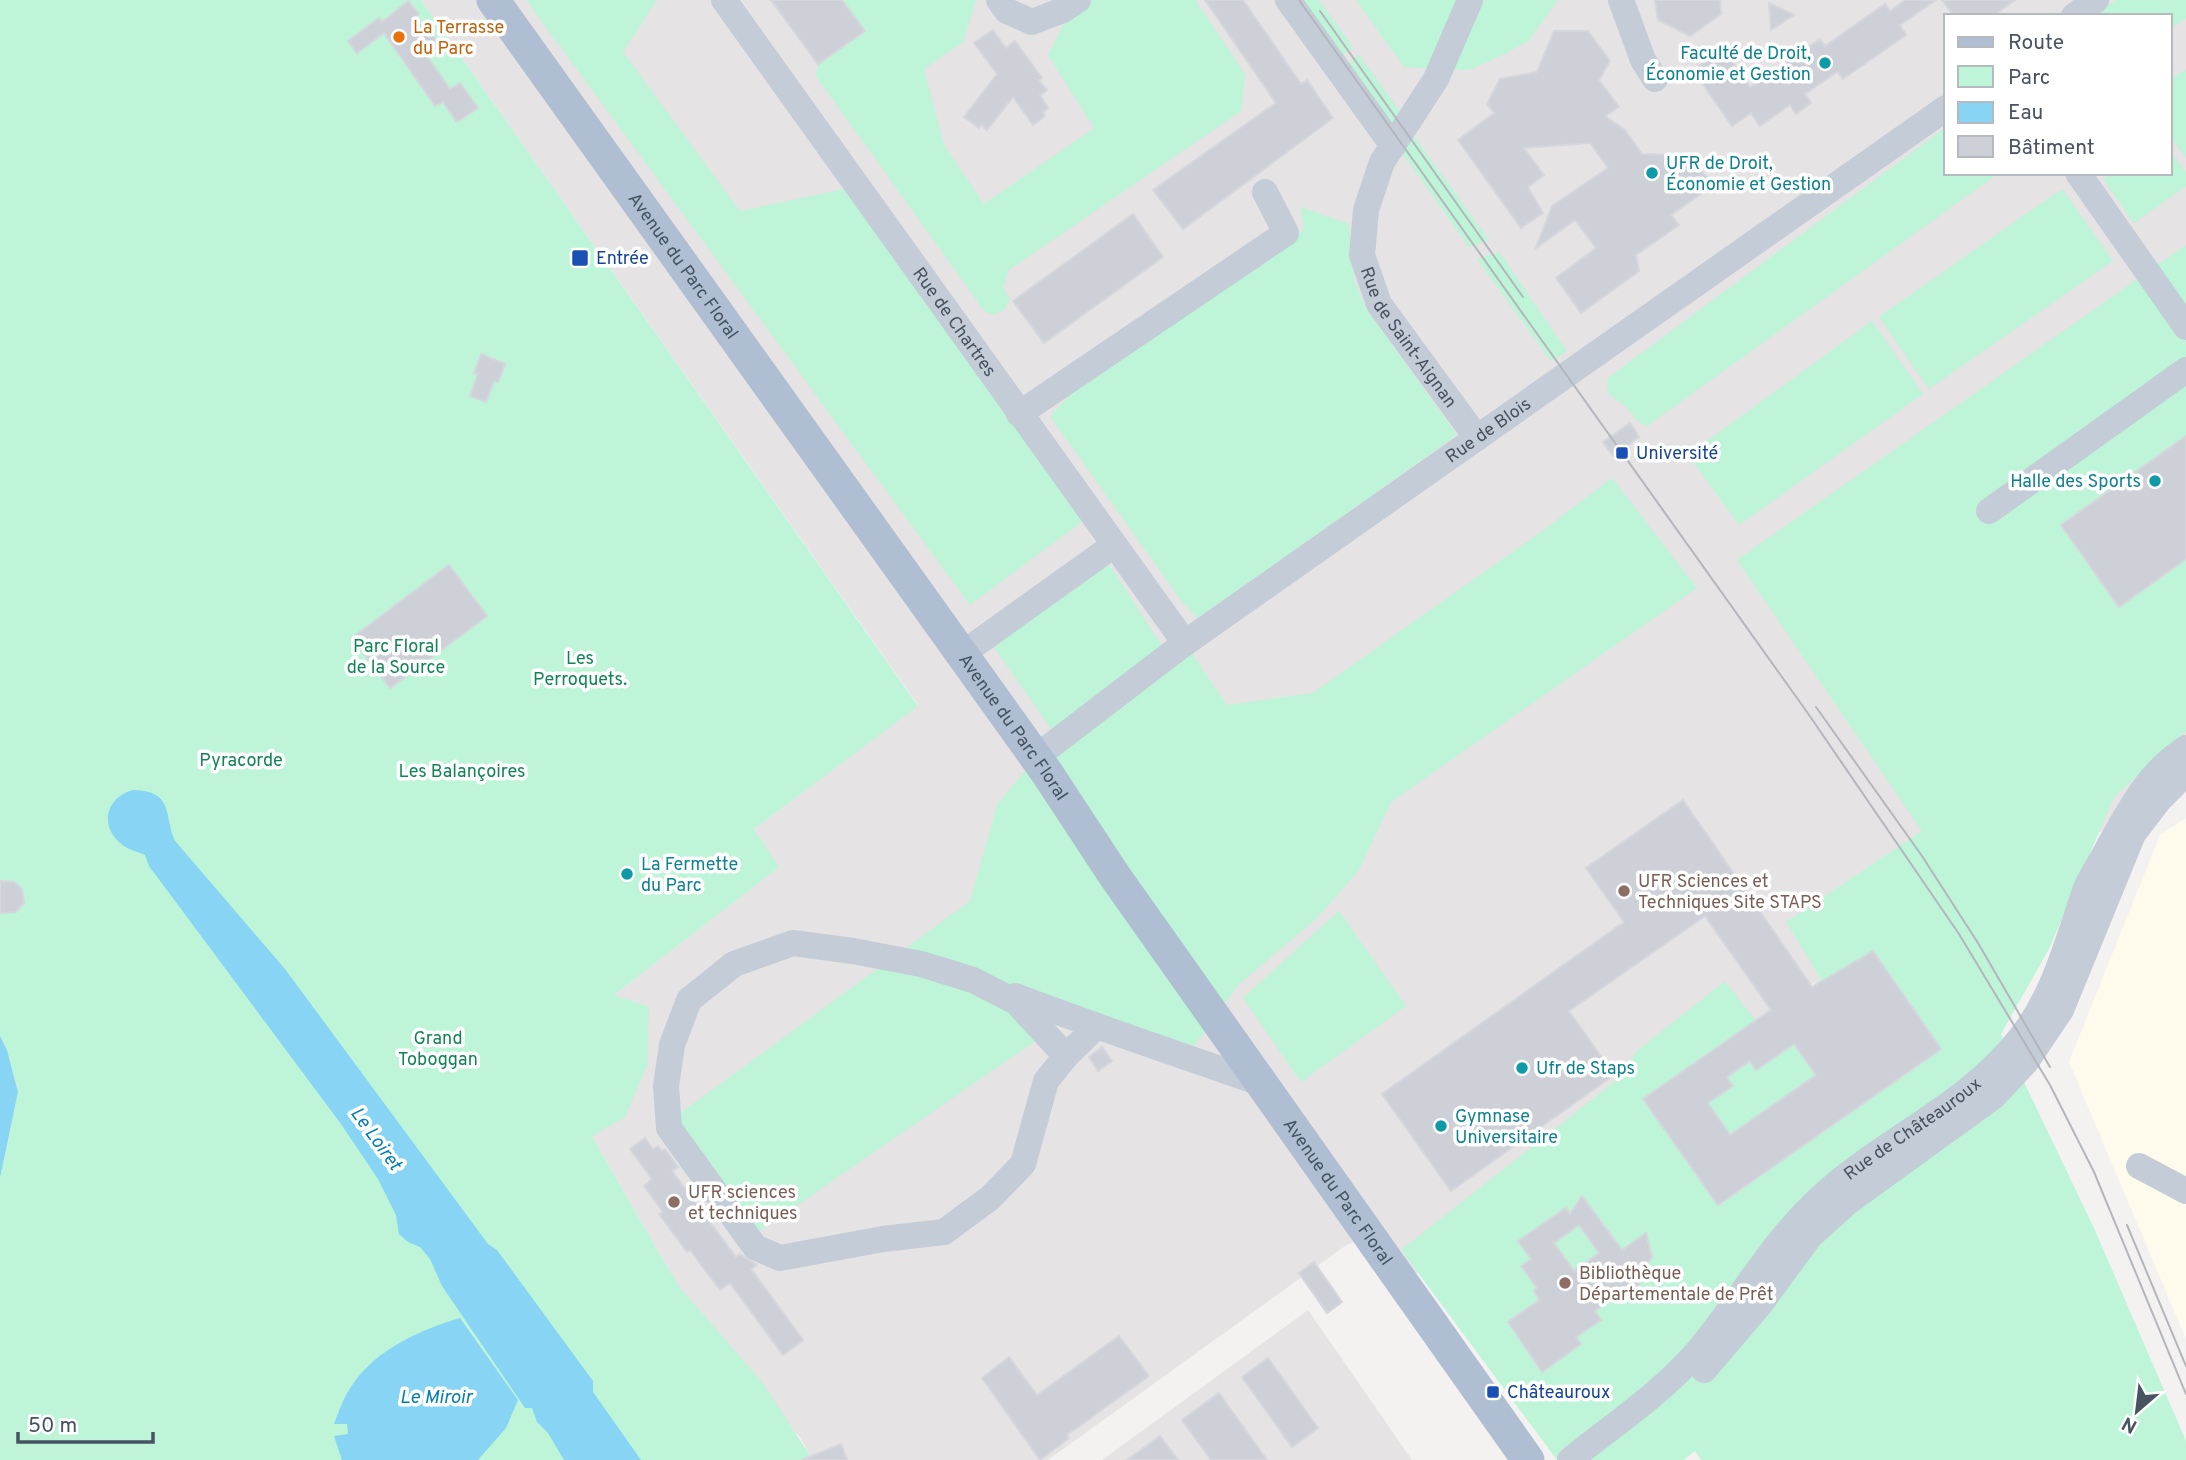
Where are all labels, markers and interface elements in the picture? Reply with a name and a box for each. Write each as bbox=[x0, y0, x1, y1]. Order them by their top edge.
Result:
legend bbox=[1944, 14, 2172, 175]
place label: La Terrasse du Parc bbox=[413, 17, 504, 61]
marker: La Terrasse du Parc bbox=[391, 29, 407, 45]
text: Route bbox=[2008, 30, 2064, 57]
place label: Faculté de Droit, Économie et Gestion bbox=[1646, 43, 1811, 87]
marker: Faculté de Droit, Économie et Gestion bbox=[1817, 55, 1833, 71]
text: Parc bbox=[2008, 65, 2050, 92]
text: Eau bbox=[2008, 100, 2043, 127]
text: Bâtiment bbox=[2008, 135, 2095, 162]
place label: UFR de Droit, Économie et Gestion bbox=[1666, 153, 1831, 197]
marker: UFR de Droit, Économie et Gestion bbox=[1644, 165, 1660, 181]
street label: Avenue du Parc Floral bbox=[622, 189, 743, 345]
marker: Entrée bbox=[570, 248, 590, 268]
place label: Entrée bbox=[596, 248, 649, 271]
street label: Rue de Chartres bbox=[907, 263, 1001, 382]
street label: Rue de Saint-Aignan bbox=[1354, 264, 1461, 413]
street label: Rue de Blois bbox=[1442, 393, 1536, 469]
place label: Université bbox=[1636, 443, 1718, 466]
marker: Université bbox=[1614, 445, 1630, 461]
place label: Halle des Sports bbox=[2010, 471, 2141, 494]
marker: Halle des Sports bbox=[2147, 473, 2163, 489]
park label: Parc Floral de la Source bbox=[347, 636, 445, 680]
park label: Les Perroquets. bbox=[533, 648, 627, 692]
street label: Avenue du Parc Floral bbox=[952, 650, 1072, 806]
park label: Pyracorde bbox=[199, 750, 283, 773]
park label: Les Balançoires bbox=[399, 761, 525, 784]
place label: La Fermette du Parc bbox=[641, 854, 738, 898]
marker: La Fermette du Parc bbox=[619, 866, 635, 882]
place label: UFR Sciences et Techniques Site STAPS bbox=[1638, 871, 1822, 915]
marker: UFR Sciences et Techniques Site STAPS bbox=[1616, 883, 1632, 899]
park label: Grand Toboggan bbox=[398, 1028, 478, 1072]
place label: Ufr de Staps bbox=[1536, 1058, 1635, 1081]
marker: Ufr de Staps bbox=[1514, 1060, 1530, 1076]
street label: Rue de Châteauroux bbox=[1840, 1073, 1987, 1186]
water label: Le Loiret bbox=[344, 1103, 407, 1177]
place label: Gymnase Universitaire bbox=[1455, 1106, 1558, 1150]
street label: Avenue du Parc Floral bbox=[1277, 1114, 1397, 1271]
marker: Gymnase Universitaire bbox=[1433, 1118, 1449, 1134]
place label: UFR sciences et techniques bbox=[688, 1182, 797, 1226]
marker: UFR sciences et techniques bbox=[666, 1194, 682, 1210]
place label: Bibliothèque Départementale de Prêt bbox=[1579, 1263, 1774, 1307]
marker: Bibliothèque Départementale de Prêt bbox=[1557, 1275, 1573, 1291]
north arrow bbox=[2102, 1376, 2172, 1446]
place label: Châteauroux bbox=[1507, 1382, 1610, 1405]
marker: Châteauroux bbox=[1485, 1384, 1501, 1400]
water label: Le Miroir bbox=[400, 1386, 474, 1410]
scale bar bbox=[18, 1400, 152, 1444]
text: N bbox=[2118, 1410, 2142, 1438]
text: 50 m bbox=[28, 1413, 77, 1440]

